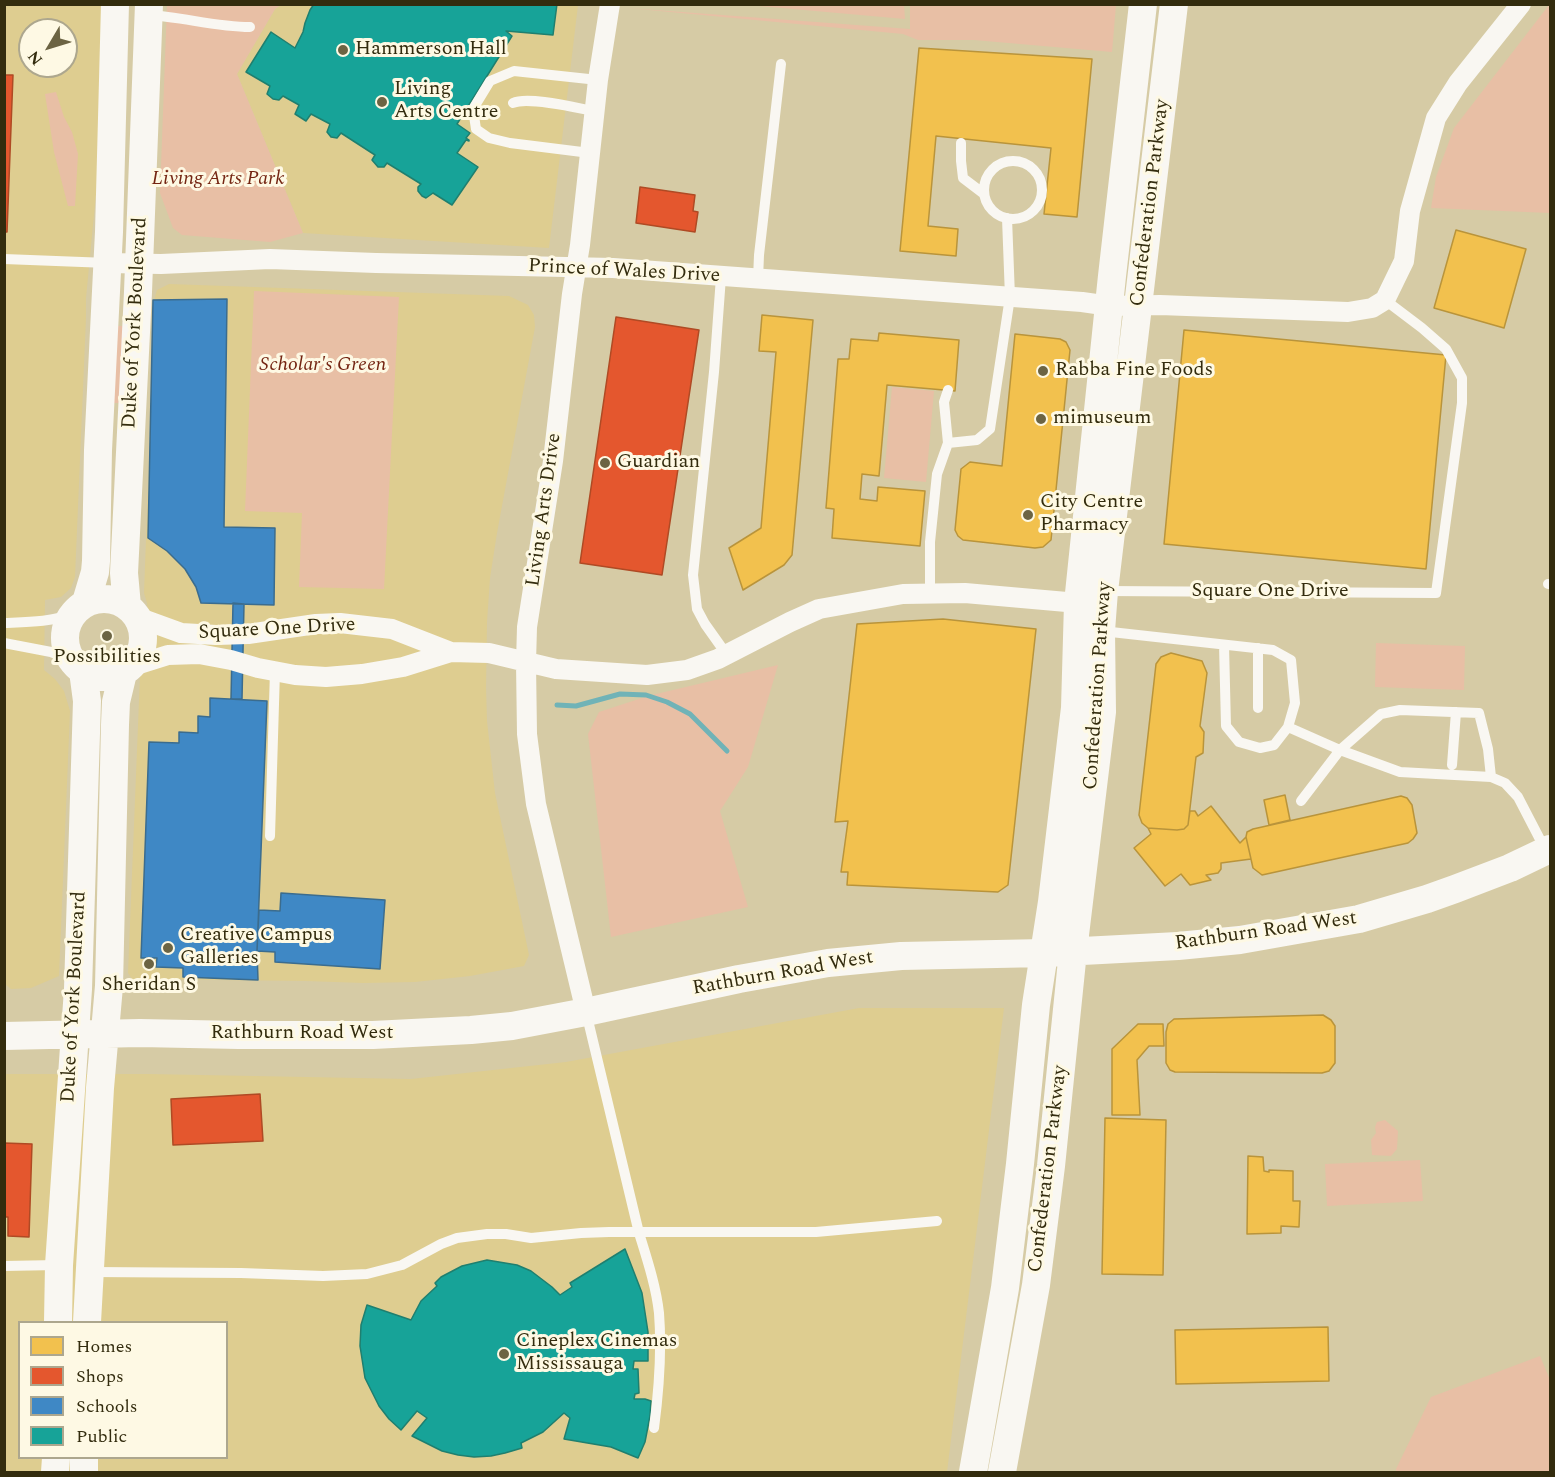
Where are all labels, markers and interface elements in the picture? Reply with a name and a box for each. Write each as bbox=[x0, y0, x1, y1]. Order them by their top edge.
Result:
north arrow bbox=[18, 18, 78, 78]
place label: Hammerson Hall bbox=[355, 38, 507, 62]
marker: Hammerson Hall bbox=[336, 43, 350, 57]
text: N bbox=[22, 45, 49, 70]
place label: Living Arts Centre bbox=[394, 78, 498, 125]
marker: Living Arts Centre bbox=[375, 95, 389, 109]
street label: Confederation Parkway bbox=[1126, 98, 1176, 308]
park label: Living Arts Park bbox=[152, 168, 284, 192]
street label: Duke of York Boulevard bbox=[118, 216, 154, 430]
street label: Prince of Wales Drive bbox=[527, 255, 721, 289]
park label: Scholar's Green bbox=[260, 354, 386, 378]
place label: Rabba Fine Foods bbox=[1055, 359, 1213, 383]
marker: Rabba Fine Foods bbox=[1036, 364, 1050, 378]
place label: mimuseum bbox=[1053, 407, 1152, 431]
marker: mimuseum bbox=[1034, 412, 1048, 426]
street label: Living Arts Drive bbox=[522, 432, 568, 588]
place label: Guardian bbox=[617, 451, 700, 475]
marker: Guardian bbox=[598, 456, 612, 470]
place label: City Centre Pharmacy bbox=[1040, 491, 1143, 538]
marker: City Centre Pharmacy bbox=[1021, 508, 1035, 522]
street label: Square One Drive bbox=[1191, 580, 1349, 604]
street label: Confederation Parkway bbox=[1080, 581, 1118, 791]
street label: Square One Drive bbox=[198, 614, 356, 646]
marker: Possibilities bbox=[100, 629, 114, 643]
place label: Possibilities bbox=[53, 646, 161, 670]
street label: Duke of York Boulevard bbox=[57, 890, 93, 1104]
street label: Rathburn Road West bbox=[1174, 907, 1358, 957]
place label: Creative Campus Galleries bbox=[180, 924, 332, 971]
marker: Creative Campus Galleries bbox=[161, 941, 175, 955]
street label: Rathburn Road West bbox=[691, 946, 875, 1002]
marker: Sheridan S bbox=[142, 957, 156, 971]
place label: Sheridan S bbox=[102, 974, 196, 998]
street label: Rathburn Road West bbox=[210, 1022, 394, 1046]
street label: Confederation Parkway bbox=[1024, 1064, 1074, 1274]
legend bbox=[18, 1321, 228, 1459]
place label: Cineplex Cinemas Mississauga bbox=[516, 1330, 677, 1377]
text: Homes bbox=[76, 1333, 132, 1360]
marker: Cineplex Cinemas Mississauga bbox=[497, 1347, 511, 1361]
text: Shops bbox=[76, 1363, 124, 1390]
text: Schools bbox=[76, 1393, 138, 1420]
text: Public bbox=[76, 1423, 127, 1450]

